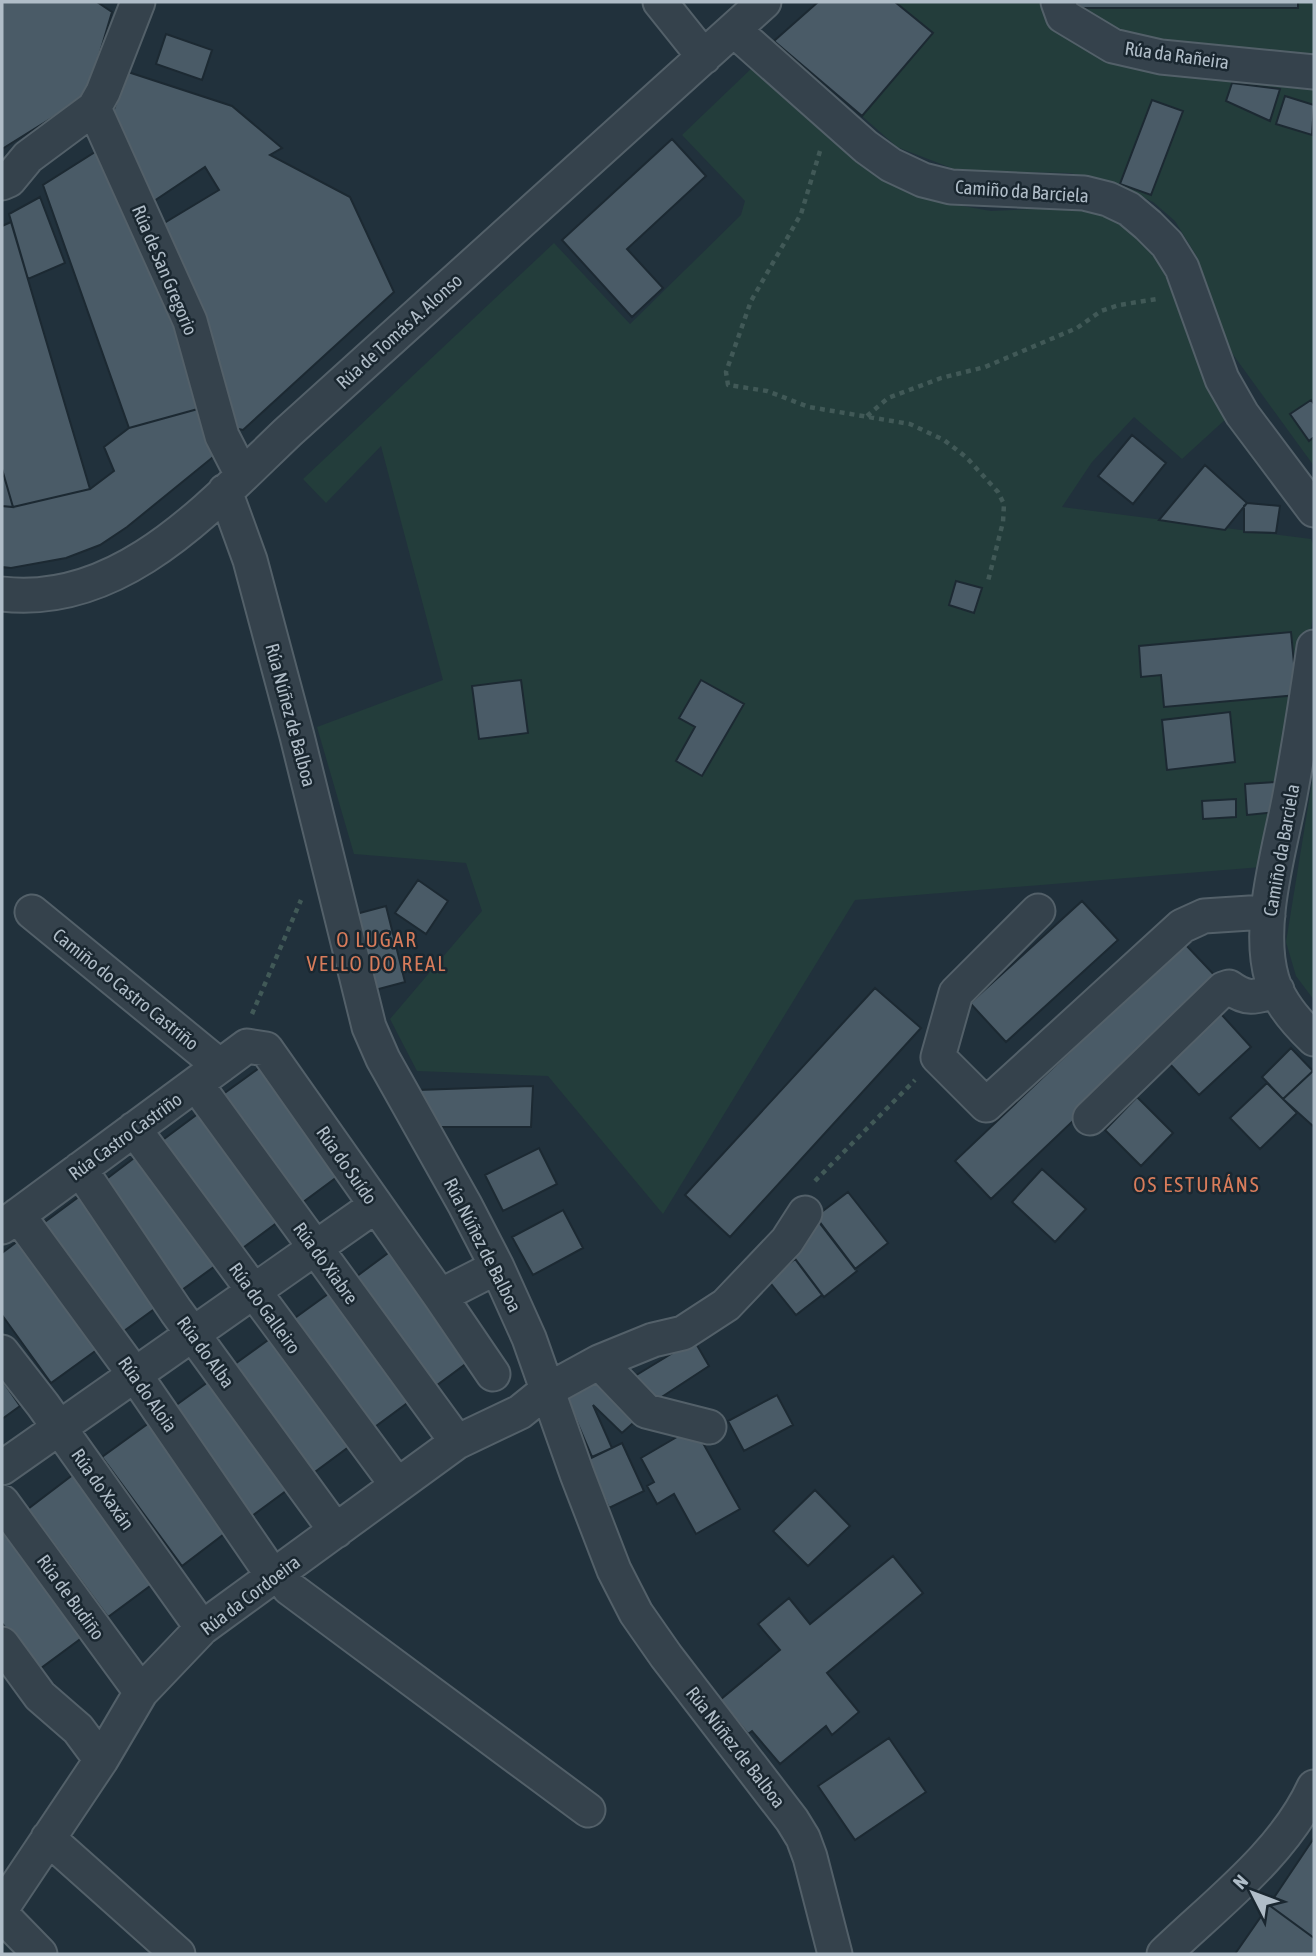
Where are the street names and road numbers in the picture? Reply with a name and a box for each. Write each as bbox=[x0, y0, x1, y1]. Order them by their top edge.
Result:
street label: Rúa da Rañeira bbox=[1123, 37, 1231, 73]
street label: Camiño da Barciela bbox=[954, 175, 1090, 207]
street label: Rúa de San Gregorio bbox=[128, 202, 202, 338]
street label: Rúa de Tomás A. Alonso bbox=[332, 269, 466, 393]
street label: Rúa Núñez de Balboa bbox=[261, 641, 321, 789]
street label: Camiño da Barciela bbox=[1259, 782, 1303, 918]
street label: Camiño do Castro Castriño bbox=[49, 923, 203, 1055]
street label: Rúa Castro Castriño bbox=[64, 1088, 186, 1184]
street label: Rúa do Suído bbox=[312, 1122, 382, 1208]
street label: Rúa Núñez de Balboa bbox=[440, 1174, 526, 1316]
street label: Rúa do Xiabre bbox=[289, 1218, 363, 1308]
street label: Rúa do Galleiro bbox=[225, 1258, 305, 1358]
street label: Rúa do Alba bbox=[173, 1312, 239, 1392]
street label: Rúa do Aloia bbox=[114, 1352, 182, 1436]
street label: Rúa do Xaxán bbox=[67, 1444, 139, 1534]
street label: Rúa de Budiño bbox=[33, 1550, 109, 1644]
street label: Rúa da Cordoeira bbox=[196, 1551, 304, 1639]
street label: Rúa Núñez de Balboa bbox=[682, 1682, 790, 1812]

